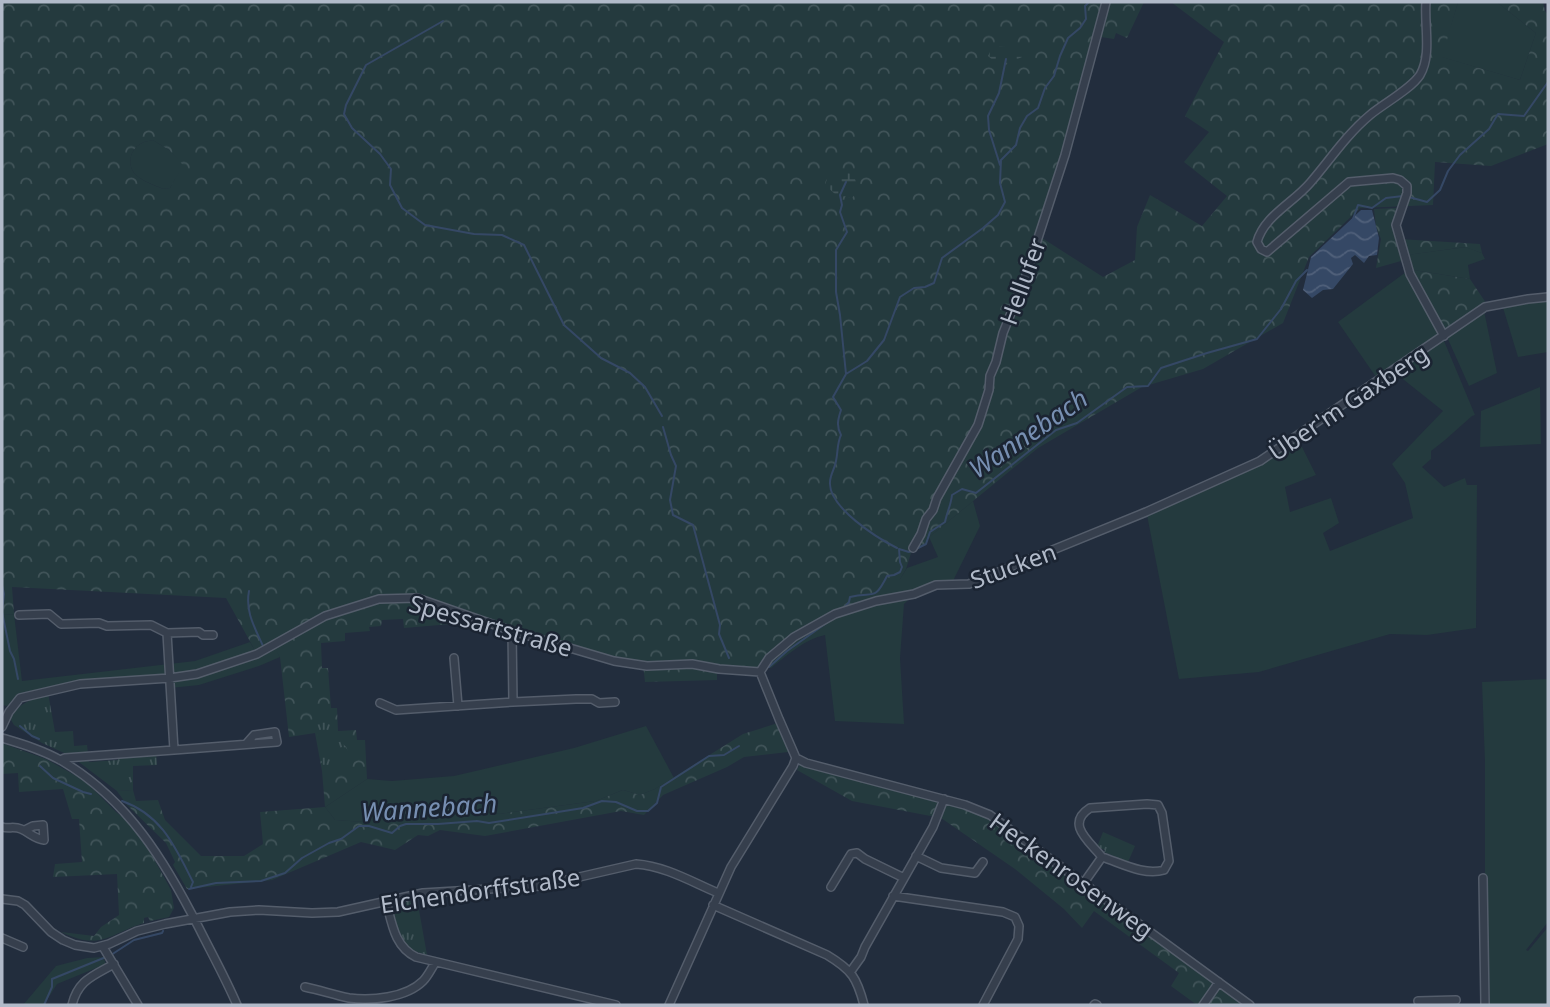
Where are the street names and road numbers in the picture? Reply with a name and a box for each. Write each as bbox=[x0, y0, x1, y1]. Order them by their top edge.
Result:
street label: Hellufer bbox=[991, 233, 1053, 329]
street label: Über'm Gaxberg bbox=[1261, 336, 1435, 468]
street label: Stucken bbox=[965, 534, 1061, 596]
street label: Spessartstraße bbox=[406, 586, 576, 664]
street label: Heckenrosenweg bbox=[983, 804, 1161, 946]
street label: Eichendorffstraße bbox=[378, 860, 582, 920]

